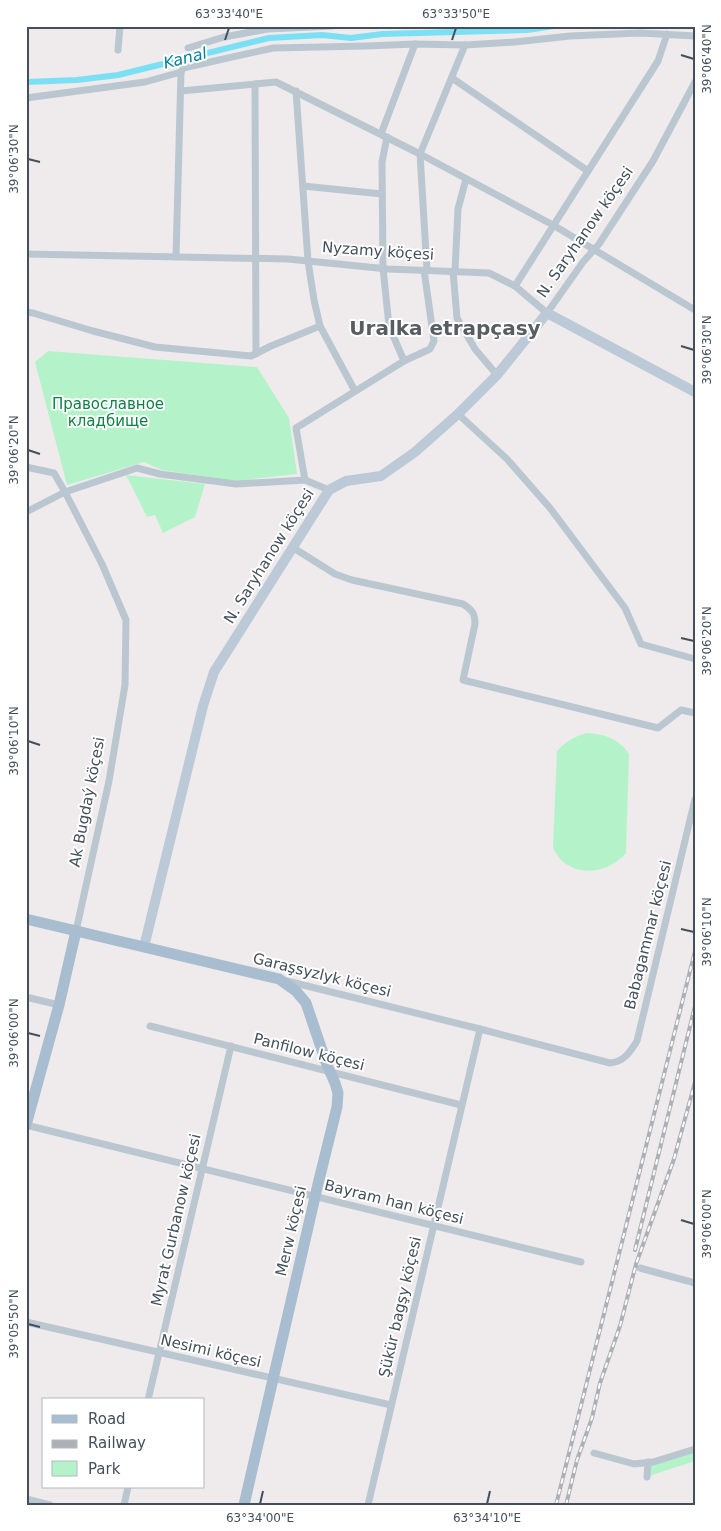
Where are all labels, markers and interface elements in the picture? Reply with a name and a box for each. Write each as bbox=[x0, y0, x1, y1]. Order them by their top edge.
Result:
text: 63°33'40"E bbox=[195, 7, 263, 21]
text: 63°33'50"E bbox=[422, 7, 490, 21]
text: 39°06'40"N bbox=[700, 24, 714, 94]
water label: Kanal bbox=[161, 43, 209, 73]
text: 39°06'30"N bbox=[7, 124, 21, 194]
street label: N. Saryhanow köçesi bbox=[533, 163, 637, 301]
street label: Nyzamy köçesi bbox=[321, 238, 435, 264]
text: 39°06'30"N bbox=[700, 315, 714, 385]
district label: Uralka etrapçasy bbox=[349, 316, 541, 340]
park label: Православное кладбище bbox=[52, 395, 164, 430]
text: 39°06'20"N bbox=[7, 415, 21, 485]
street label: N. Saryhanow köçesi bbox=[220, 485, 318, 627]
text: 39°06'20"N bbox=[700, 606, 714, 676]
text: 39°06'10"N bbox=[7, 706, 21, 776]
street label: Ak Bugdaý köçesi bbox=[66, 735, 108, 869]
street label: Babagammar köçesi bbox=[621, 859, 675, 1011]
text: 39°06'10"N bbox=[700, 897, 714, 967]
street label: Garaşsyzlyk köçesi bbox=[251, 949, 393, 1001]
text: 39°06'00"N bbox=[7, 998, 21, 1068]
street label: Panfilow köçesi bbox=[252, 1030, 366, 1074]
street label: Myrat Gurbanow köçesi bbox=[147, 1132, 205, 1308]
street label: Bayram han köçesi bbox=[323, 1176, 465, 1228]
street label: Merw köçesi bbox=[272, 1184, 310, 1278]
text: 39°06'00"N bbox=[700, 1189, 714, 1259]
street label: Şükür bagşy köçesi bbox=[375, 1235, 425, 1379]
text: 39°05'50"N bbox=[7, 1289, 21, 1359]
street label: Nesimi köçesi bbox=[159, 1331, 263, 1371]
legend bbox=[42, 1398, 205, 1488]
text: Road bbox=[88, 1410, 126, 1428]
text: Railway bbox=[88, 1434, 146, 1452]
text: Park bbox=[88, 1460, 121, 1478]
text: 63°34'00"E bbox=[226, 1511, 294, 1525]
text: 63°34'10"E bbox=[453, 1511, 521, 1525]

